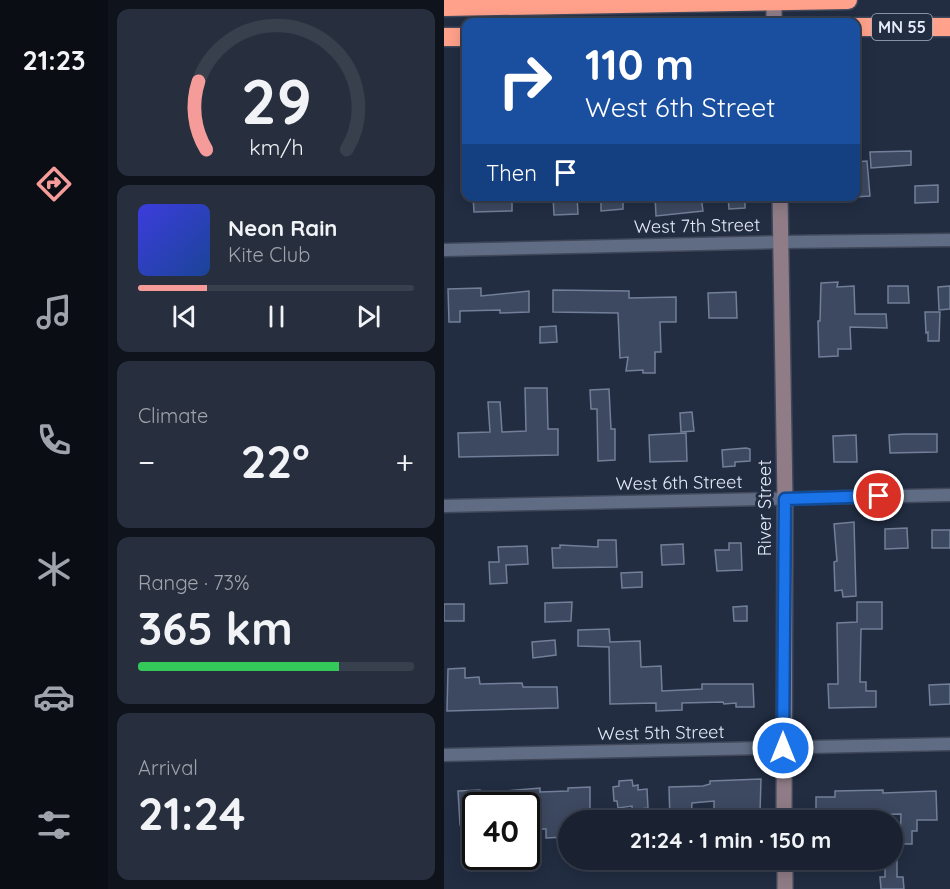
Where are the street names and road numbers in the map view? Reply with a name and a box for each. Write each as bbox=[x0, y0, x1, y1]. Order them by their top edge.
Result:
road number: MN 55 bbox=[872, 14, 932, 40]
street label: West 7th Street bbox=[634, 213, 760, 238]
street label: River Street bbox=[753, 460, 776, 556]
street label: West 6th Street bbox=[615, 470, 743, 495]
street label: West 5th Street bbox=[597, 720, 725, 745]

